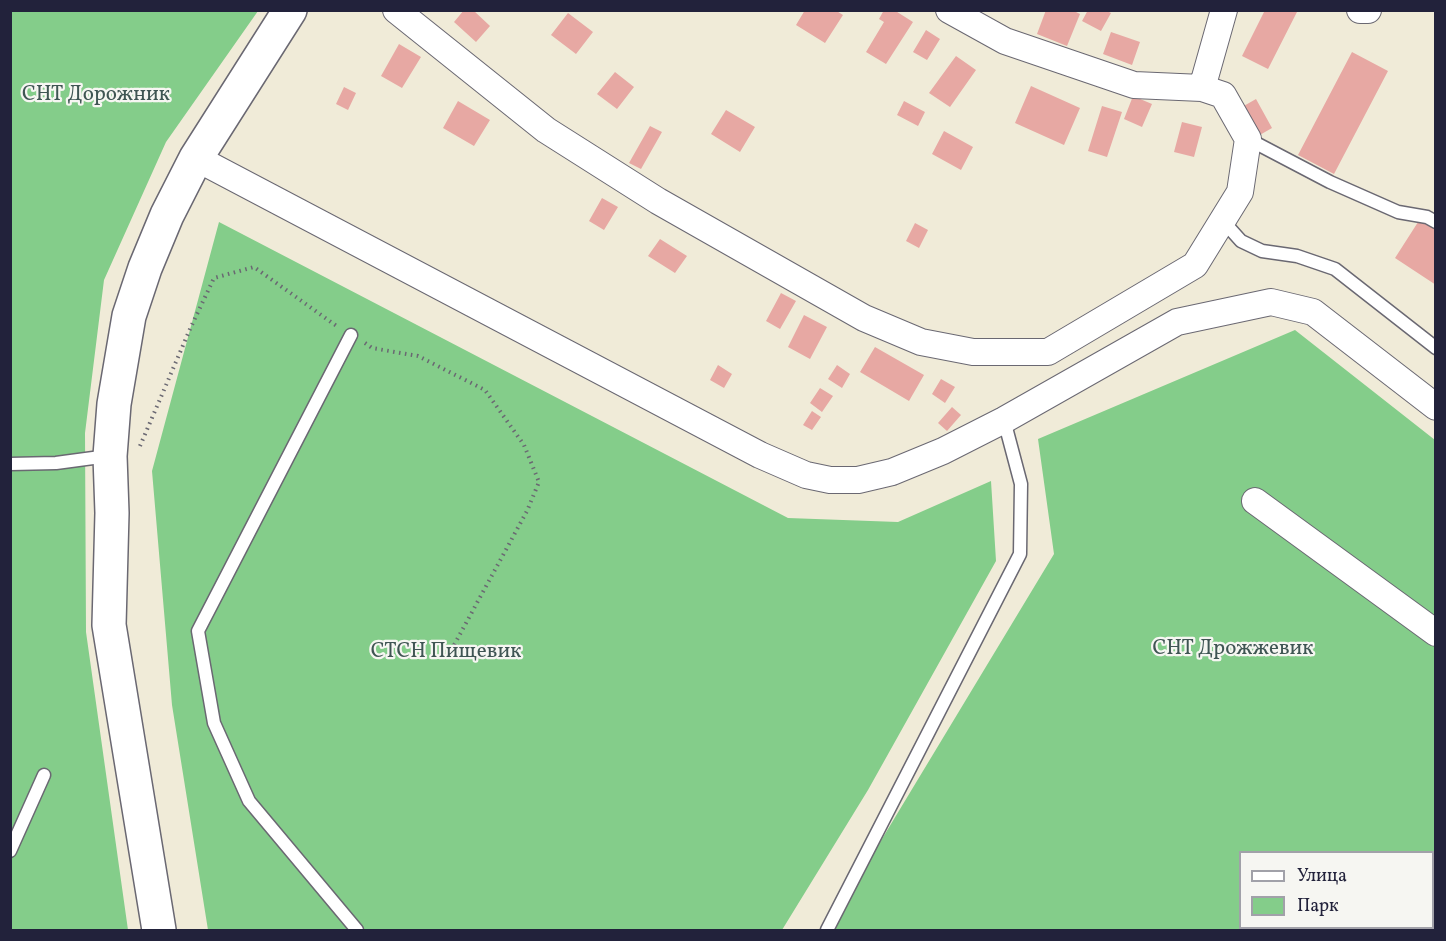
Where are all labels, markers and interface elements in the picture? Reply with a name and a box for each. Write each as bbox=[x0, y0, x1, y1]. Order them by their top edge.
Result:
park label: СНТ Дорожник bbox=[22, 83, 170, 109]
park label: СНТ Дрожжевик bbox=[1152, 637, 1314, 663]
park label: СТСН Пищевик bbox=[371, 640, 521, 666]
legend bbox=[1239, 851, 1434, 929]
text: Улица bbox=[1297, 864, 1347, 889]
text: Парк bbox=[1297, 894, 1339, 919]

